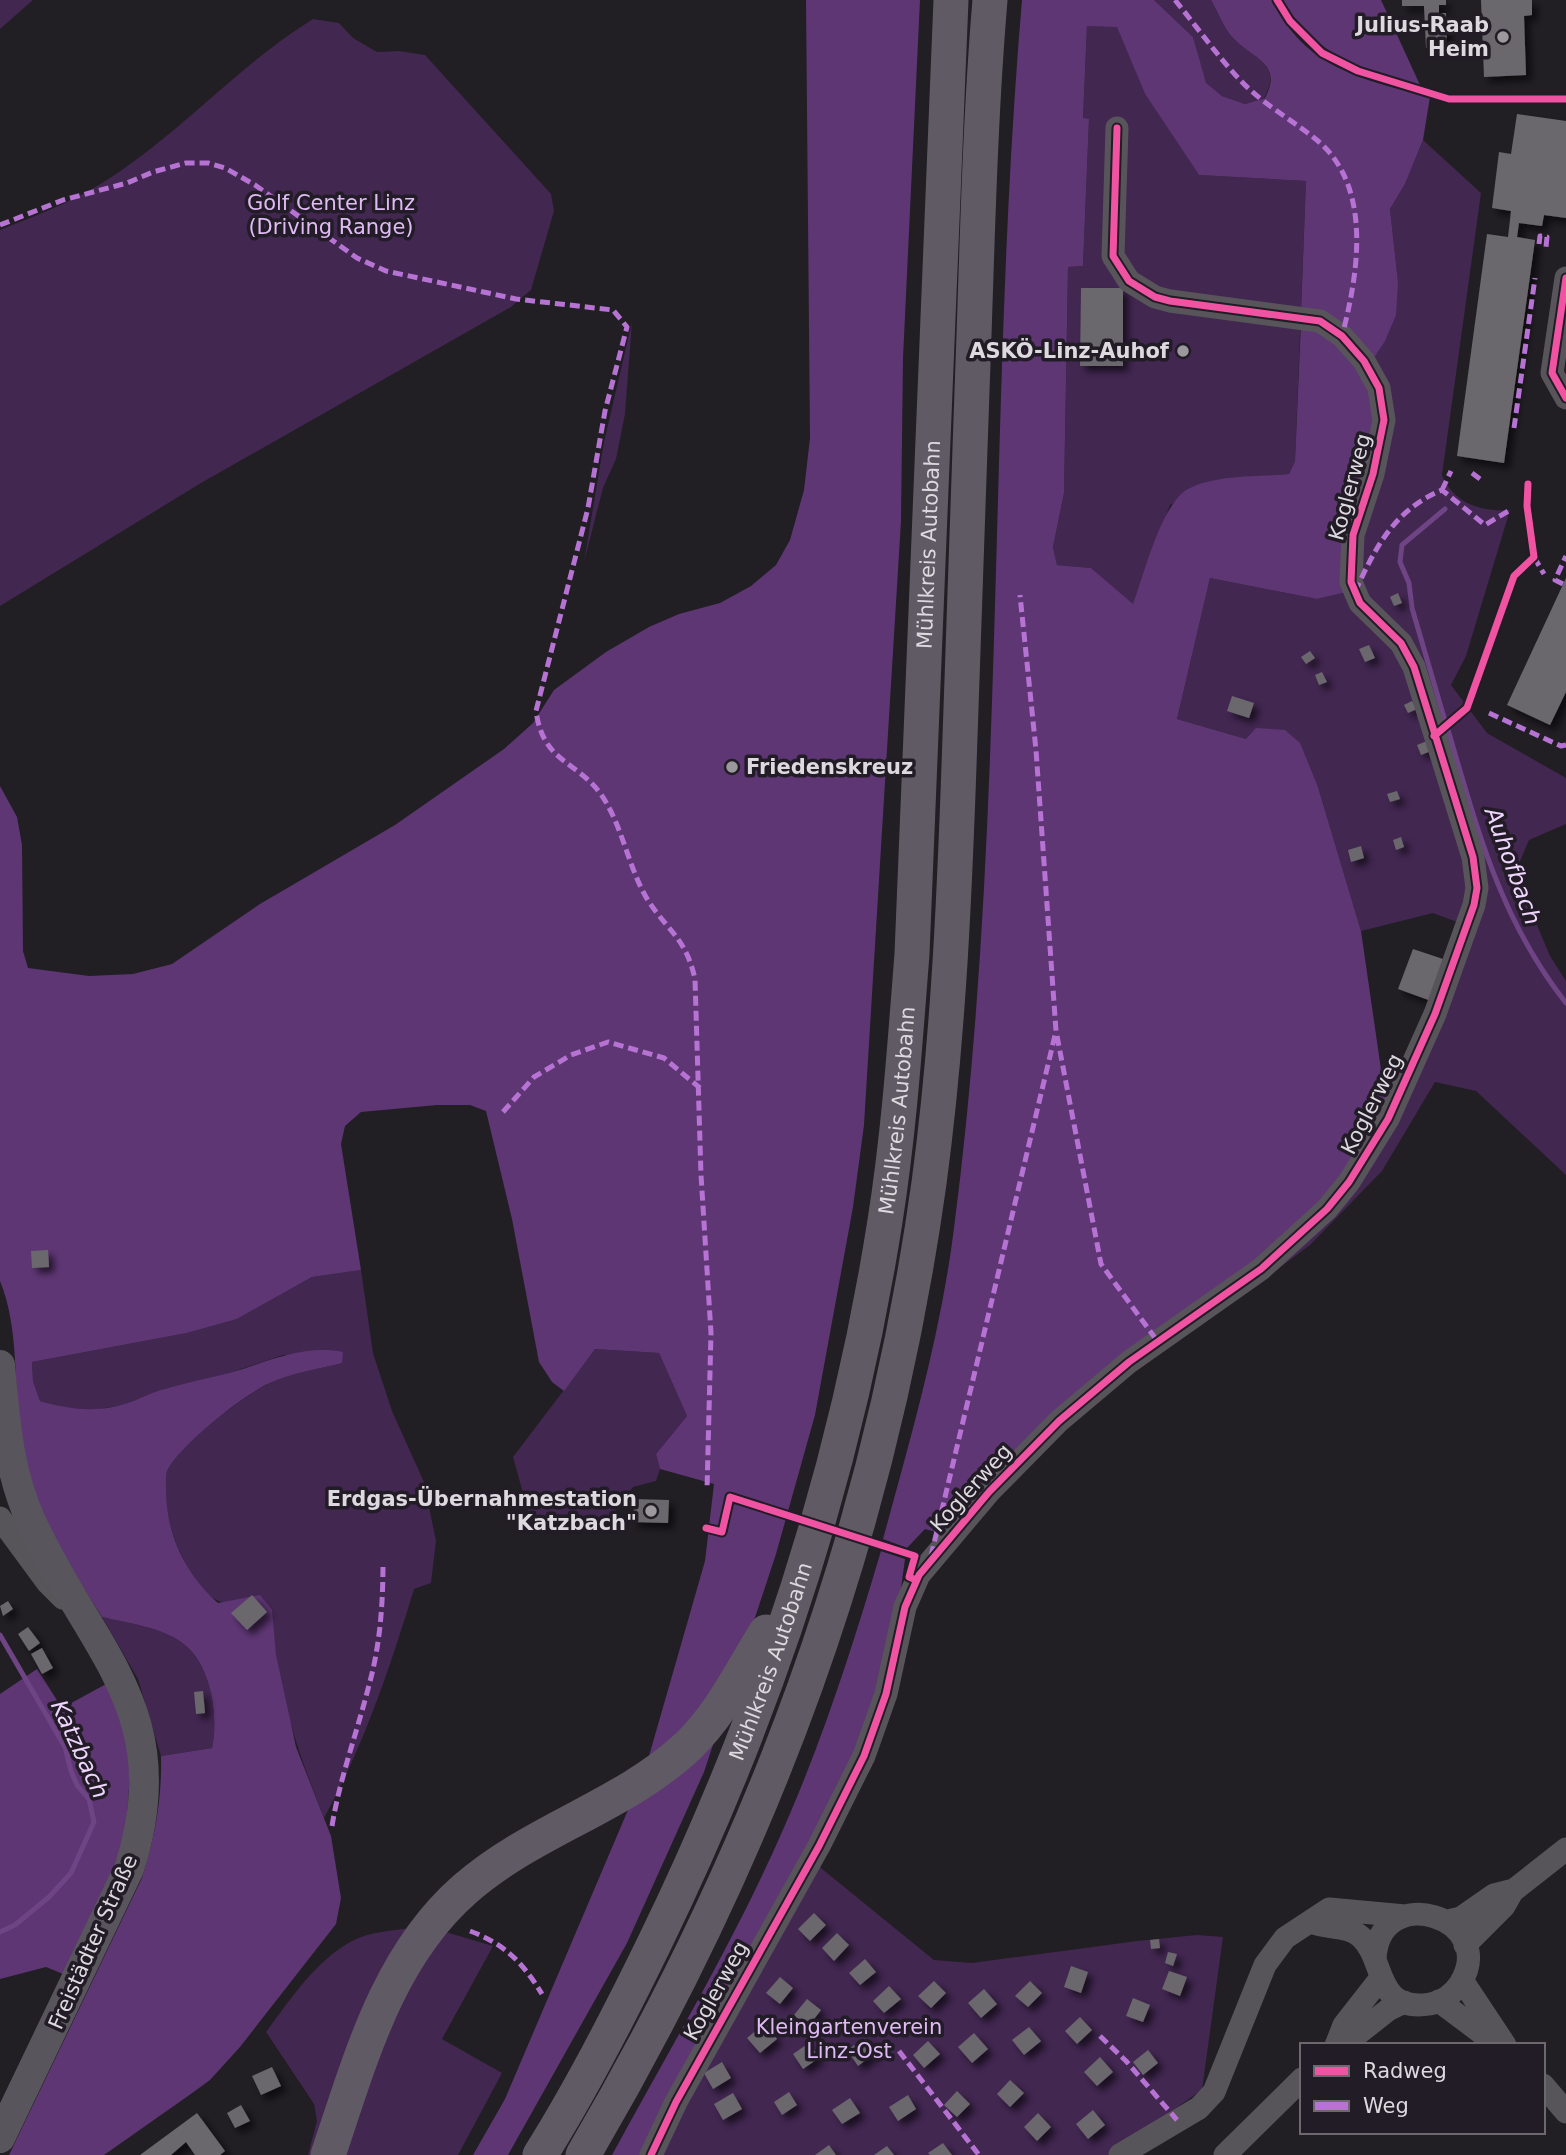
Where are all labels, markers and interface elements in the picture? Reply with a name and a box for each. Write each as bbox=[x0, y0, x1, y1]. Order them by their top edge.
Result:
place label: Julius-Raab Heim bbox=[1354, 13, 1489, 61]
marker: Julius-Raab Heim bbox=[1495, 29, 1511, 45]
park label: Golf Center Linz (Driving Range) bbox=[247, 191, 415, 239]
place label: ASKÖ-Linz-Auhof bbox=[969, 338, 1170, 363]
marker: ASKÖ-Linz-Auhof bbox=[1175, 343, 1191, 359]
street label: Koglerweg bbox=[1324, 431, 1376, 543]
street label: Mühlkreis Autobahn bbox=[912, 440, 945, 649]
place label: Friedenskreuz bbox=[746, 755, 913, 779]
marker: Friedenskreuz bbox=[724, 759, 740, 775]
water label: Auhofbach bbox=[1479, 802, 1546, 928]
street label: Mühlkreis Autobahn bbox=[874, 1006, 920, 1216]
street label: Koglerweg bbox=[1336, 1050, 1408, 1158]
street label: Koglerweg bbox=[925, 1439, 1017, 1537]
place label: Erdgas-Übernahmestation "Katzbach" bbox=[327, 1486, 637, 1535]
marker: Erdgas-Übernahmestation "Katzbach" bbox=[643, 1503, 659, 1519]
street label: Mühlkreis Autobahn bbox=[725, 1559, 817, 1764]
water label: Katzbach bbox=[46, 1696, 114, 1802]
street label: Freistädter Straße bbox=[44, 1851, 142, 2033]
street label: Koglerweg bbox=[679, 1937, 753, 2045]
park label: Kleingartenverein Linz-Ost bbox=[756, 2015, 942, 2063]
legend bbox=[1300, 2043, 1545, 2134]
text: Radweg bbox=[1363, 2059, 1447, 2083]
text: Weg bbox=[1363, 2094, 1409, 2118]

